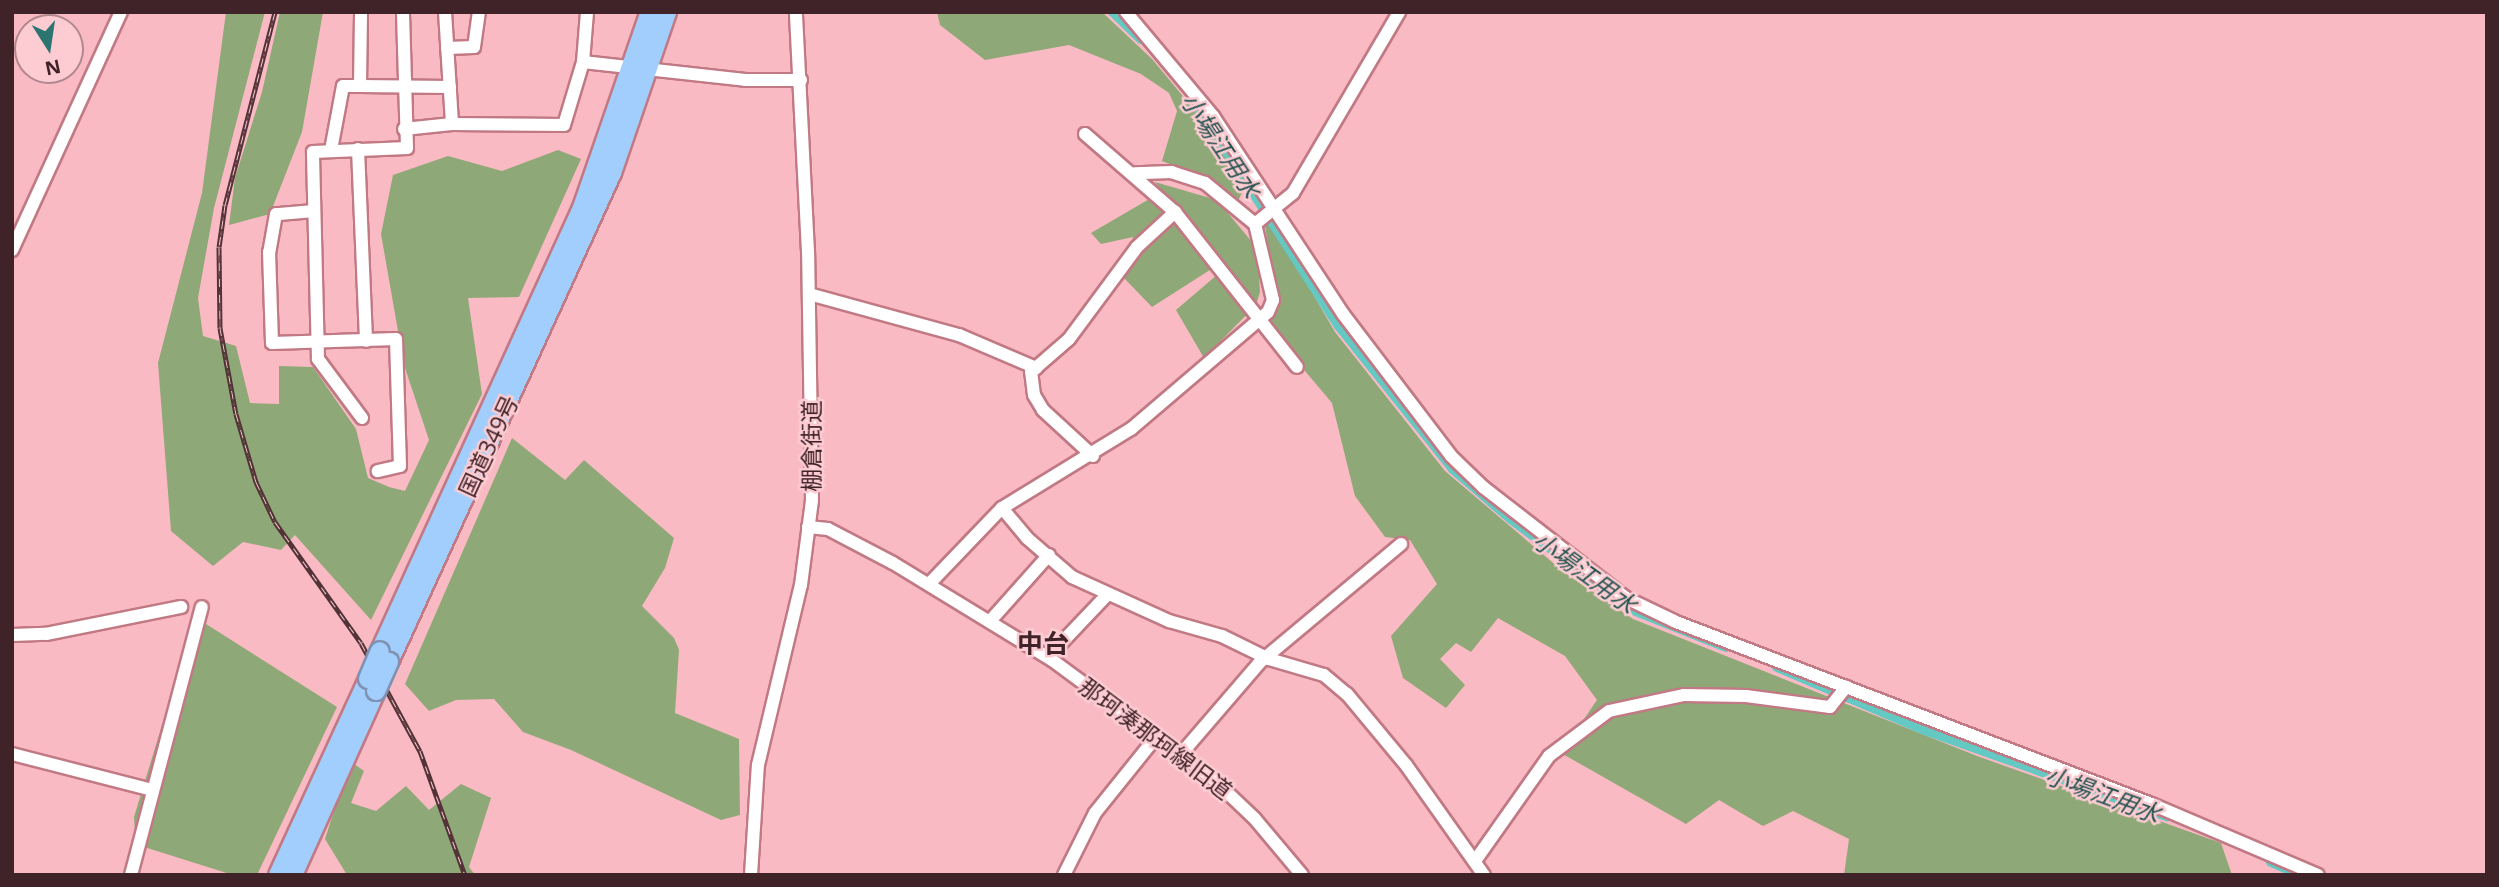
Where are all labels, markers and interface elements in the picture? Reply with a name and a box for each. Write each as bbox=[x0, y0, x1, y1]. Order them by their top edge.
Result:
north arrow bbox=[14, 14, 84, 84]
text: N bbox=[43, 53, 63, 82]
water label: 小場江用水 bbox=[1176, 87, 1266, 203]
street label: 国道349号 bbox=[453, 391, 523, 501]
street label: 棚倉街道 bbox=[797, 400, 825, 492]
water label: 小場江用水 bbox=[1528, 525, 1642, 619]
district label: 中台 bbox=[1017, 628, 1069, 660]
street label: 那珂湊那珂線旧道 bbox=[1074, 672, 1238, 804]
water label: 小場江用水 bbox=[2042, 760, 2164, 828]

